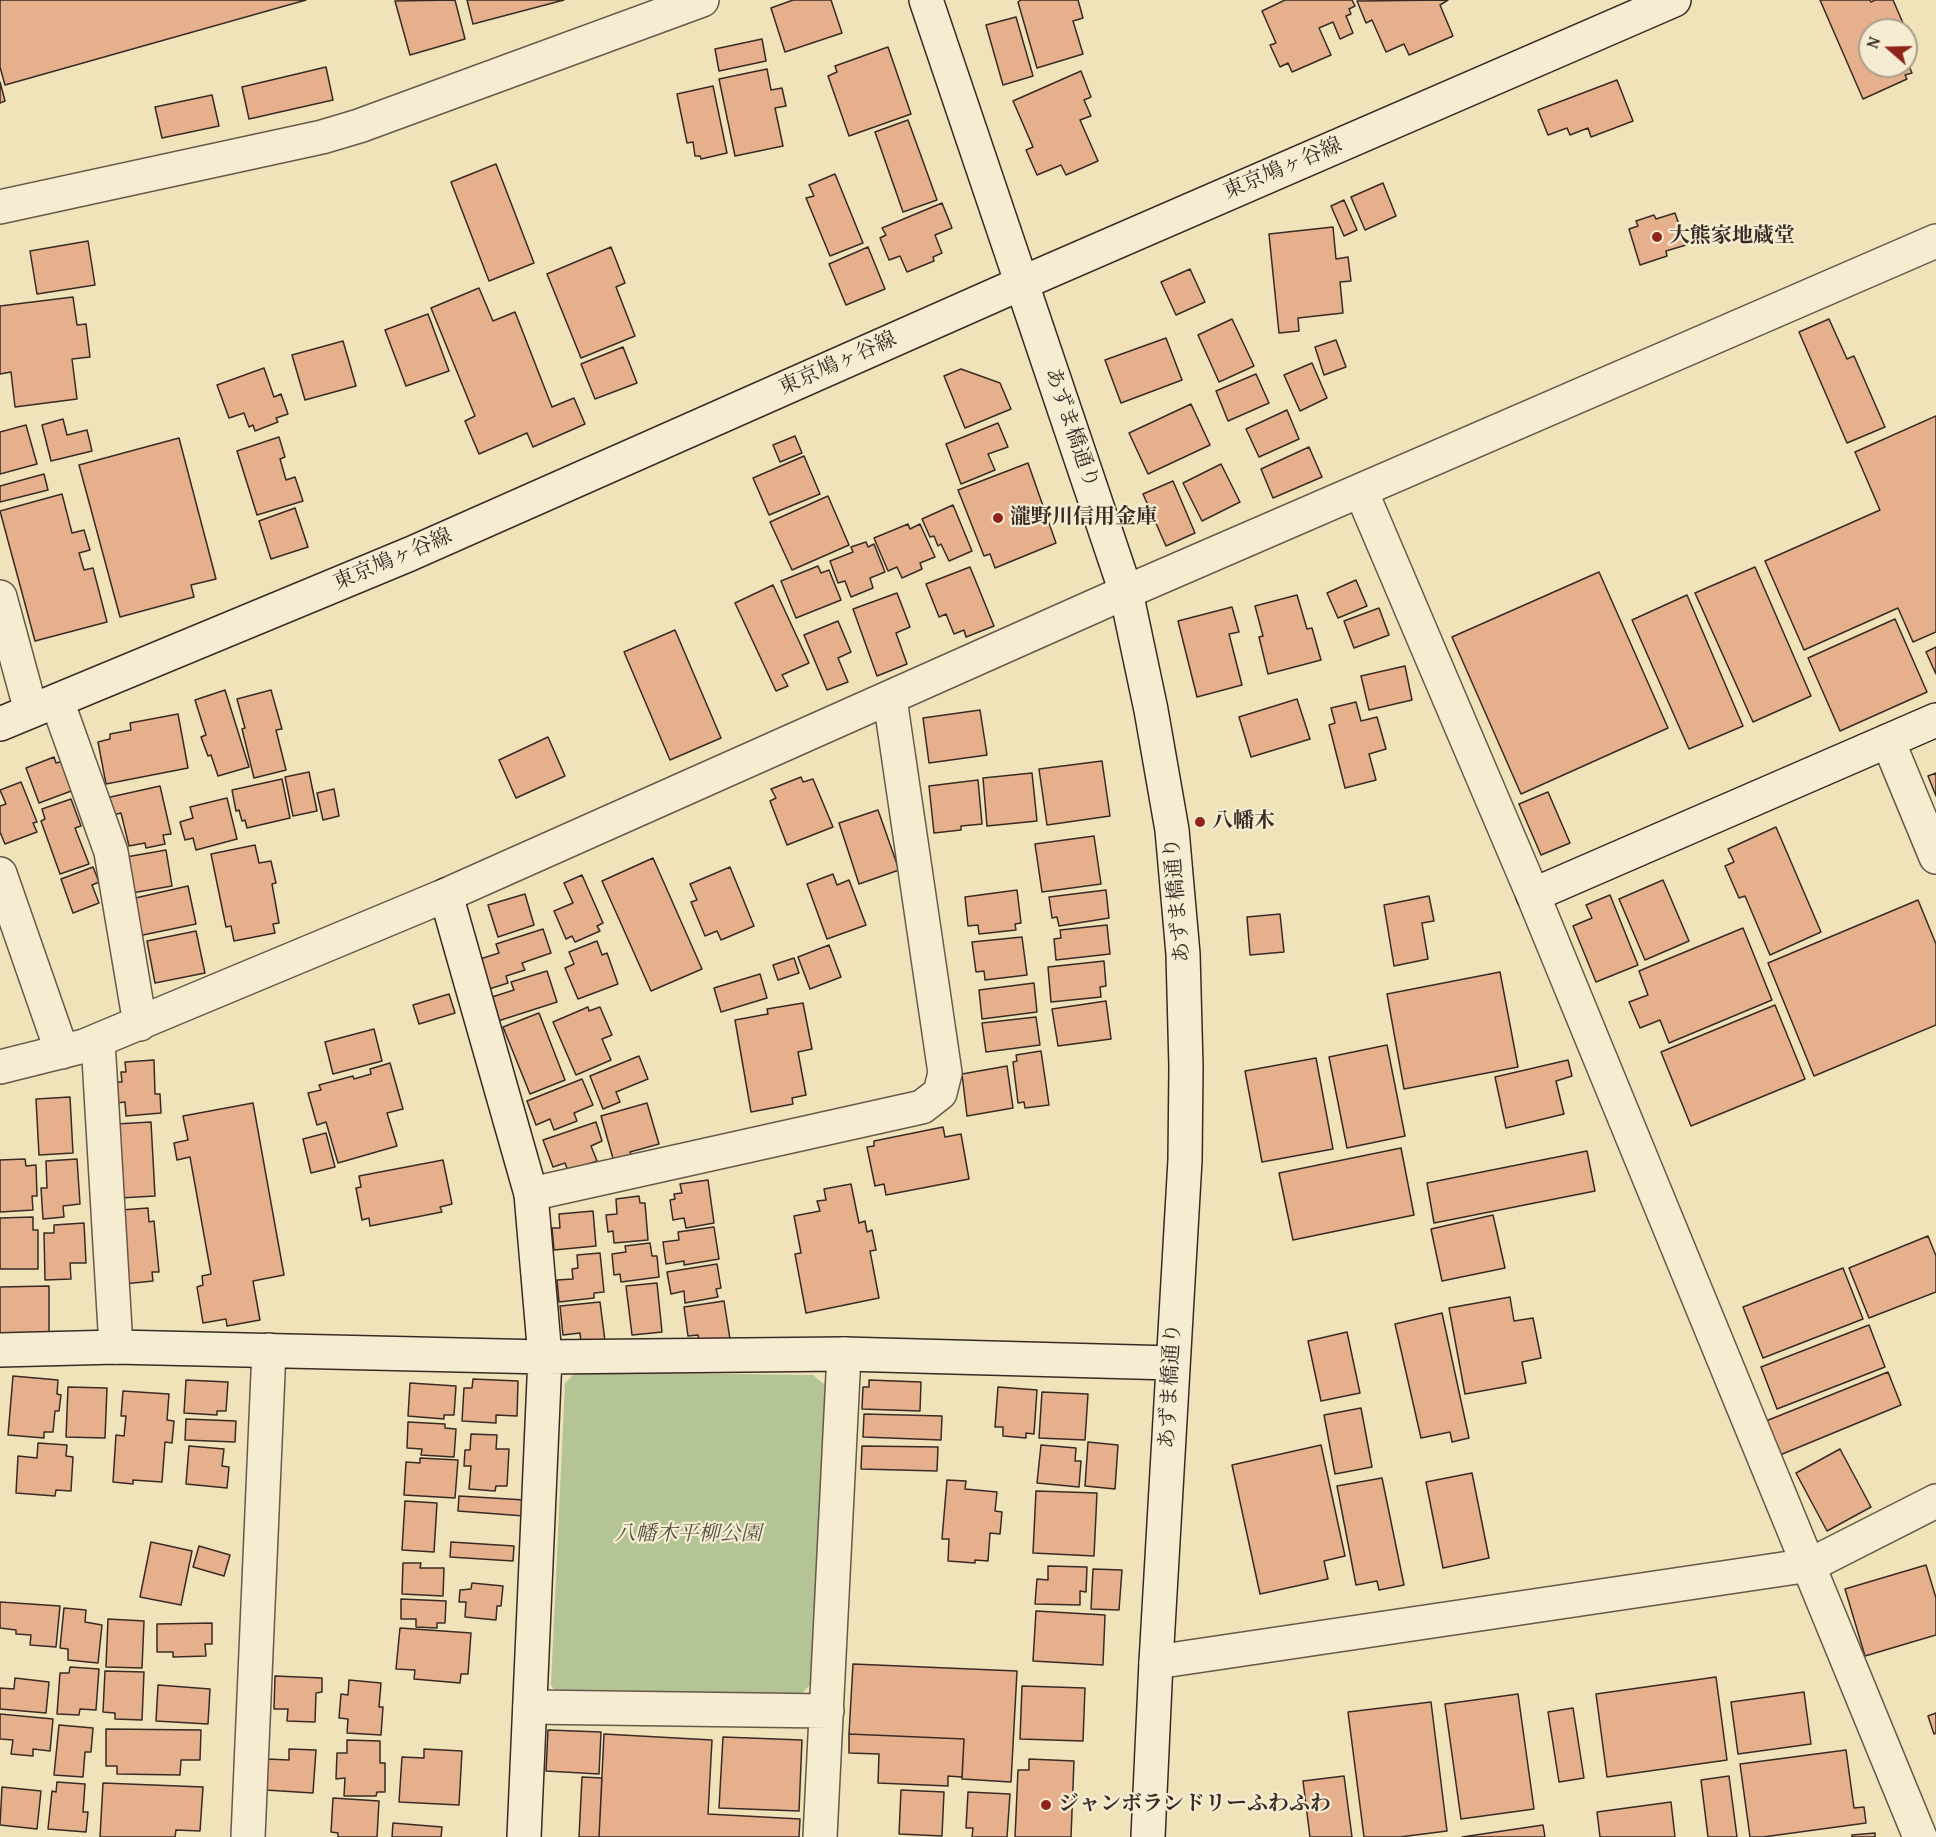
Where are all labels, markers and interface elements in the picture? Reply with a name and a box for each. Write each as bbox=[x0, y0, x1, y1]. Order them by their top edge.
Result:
north arrow bbox=[1858, 18, 1918, 78]
text: N bbox=[1860, 33, 1886, 52]
street label: 東京鳩ヶ谷線 bbox=[1220, 133, 1346, 205]
place label: 大熊家地蔵堂 bbox=[1669, 224, 1795, 250]
marker: 大熊家地蔵堂 bbox=[1650, 230, 1664, 244]
street label: 東京鳩ヶ谷線 bbox=[775, 327, 901, 401]
street label: あずま橋通り bbox=[1039, 364, 1103, 492]
place label: 瀧野川信用金庫 bbox=[1010, 505, 1157, 531]
marker: 瀧野川信用金庫 bbox=[991, 511, 1005, 525]
street label: 東京鳩ヶ谷線 bbox=[330, 524, 456, 596]
place label: 八幡木 bbox=[1212, 809, 1275, 835]
marker: 八幡木 bbox=[1193, 815, 1207, 829]
street label: あずま橋通り bbox=[1160, 836, 1196, 964]
street label: あずま橋通り bbox=[1155, 1322, 1187, 1450]
park label: 八幡木平柳公園 bbox=[615, 1522, 761, 1548]
place label: ジャンボランドリーふわふわ bbox=[1058, 1792, 1331, 1818]
marker: ジャンボランドリーふわふわ bbox=[1039, 1798, 1053, 1812]

